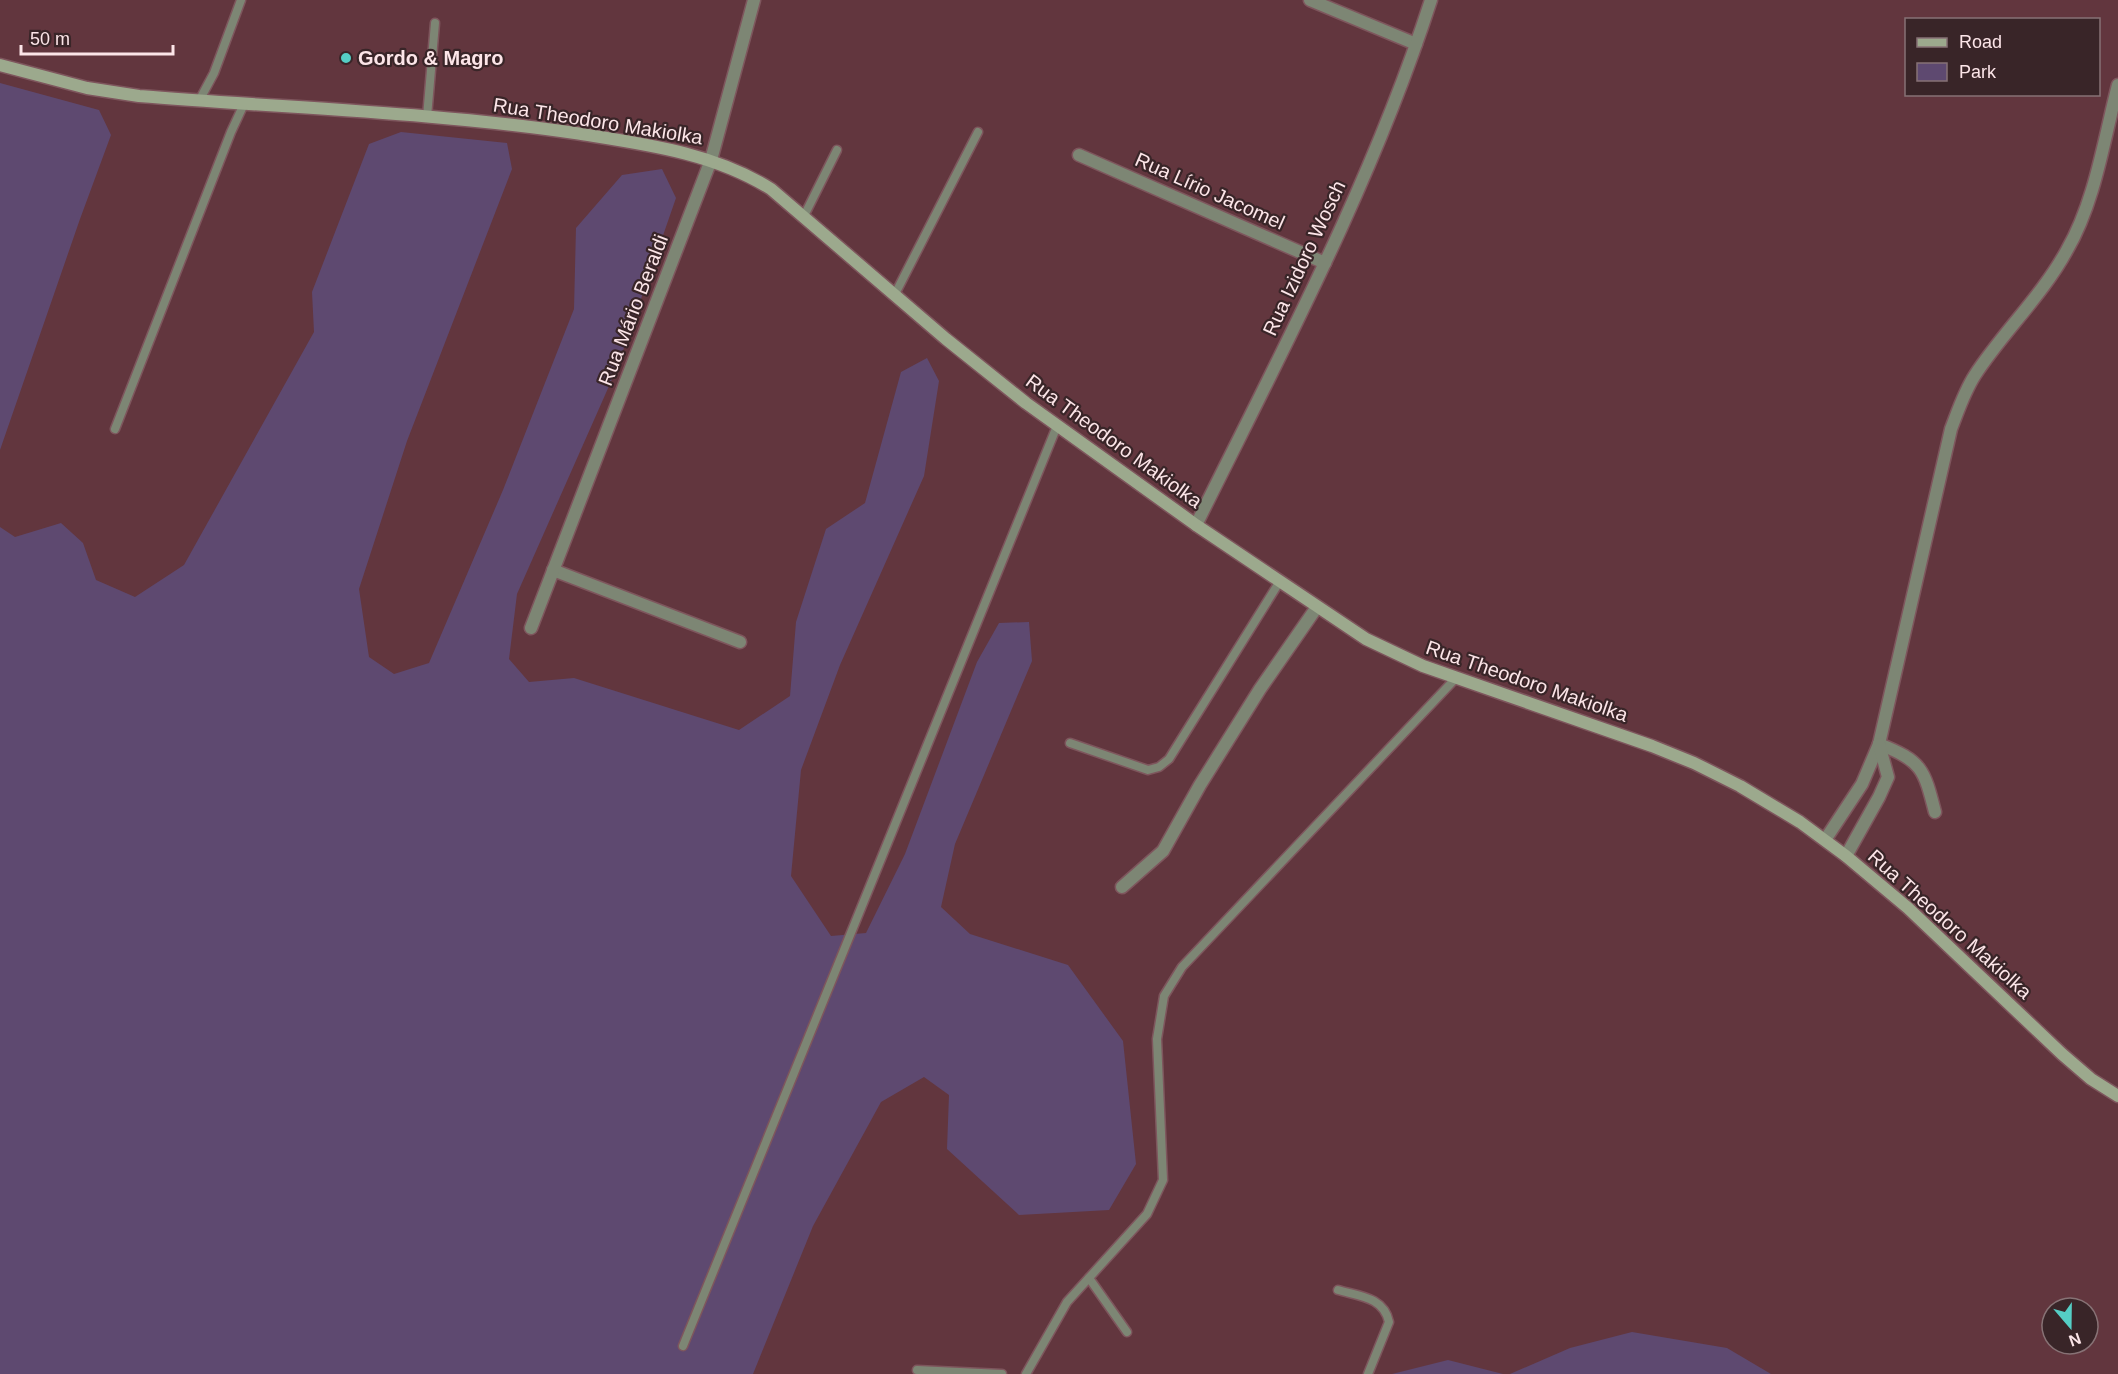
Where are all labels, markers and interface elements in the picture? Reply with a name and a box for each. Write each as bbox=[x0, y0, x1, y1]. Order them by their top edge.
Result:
scale bar bbox=[21, 18, 172, 56]
legend bbox=[1905, 18, 2100, 96]
text: 50 m bbox=[30, 29, 70, 49]
text: Road bbox=[1959, 32, 2002, 52]
place label: Gordo & Magro bbox=[358, 47, 504, 69]
marker: Gordo & Magro bbox=[339, 51, 353, 65]
text: Park bbox=[1959, 62, 1997, 82]
street label: Rua Theodoro Makiolka bbox=[492, 94, 705, 149]
street label: Rua Lírio Jacomel bbox=[1132, 148, 1288, 234]
street label: Rua Izidoro Wosch bbox=[1258, 177, 1350, 339]
street label: Rua Mário Beraldi bbox=[594, 231, 672, 389]
street label: Rua Theodoro Makiolka bbox=[1022, 370, 1207, 513]
street label: Rua Theodoro Makiolka bbox=[1423, 636, 1632, 726]
street label: Rua Theodoro Makiolka bbox=[1864, 845, 2037, 1004]
north arrow bbox=[2040, 1296, 2100, 1356]
text: N bbox=[2067, 1330, 2083, 1350]

